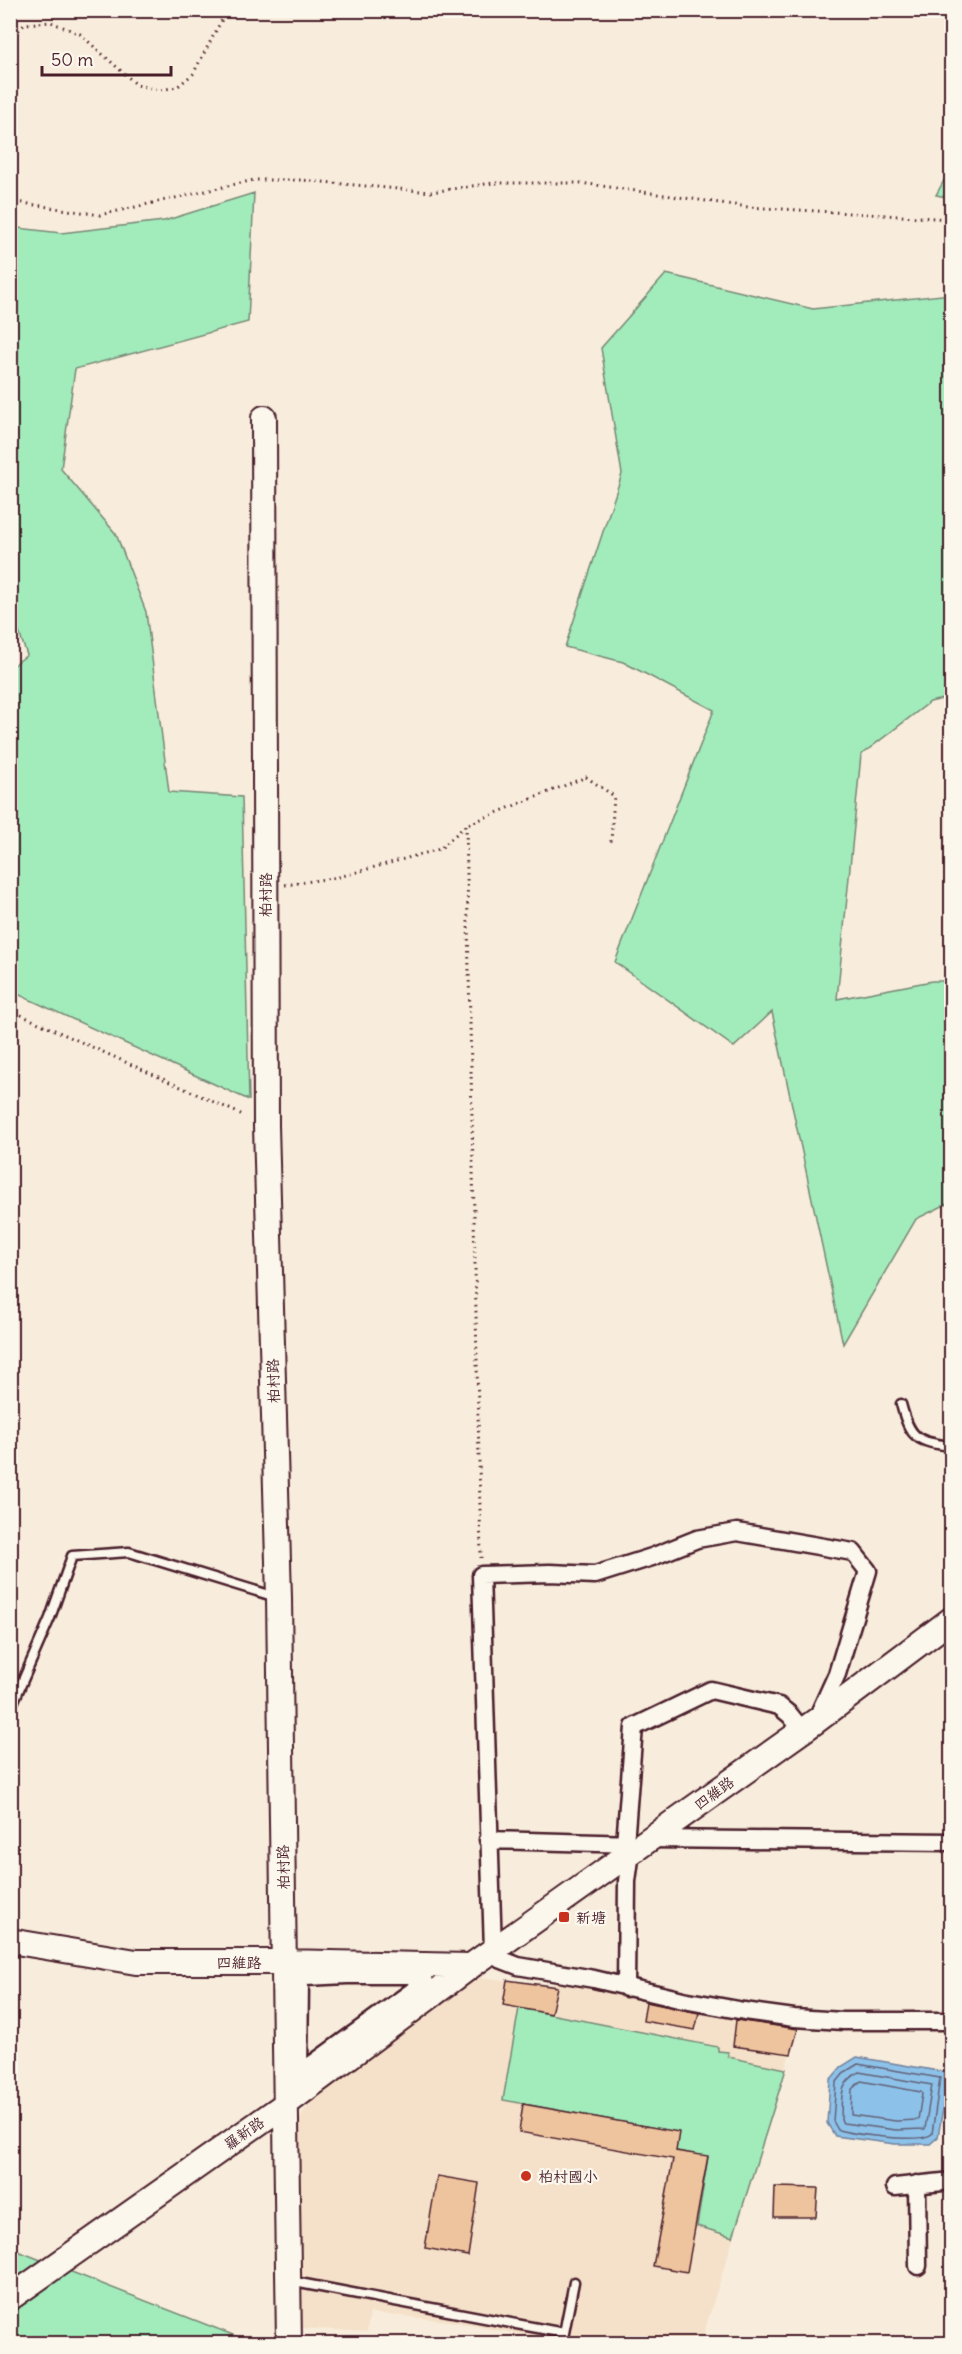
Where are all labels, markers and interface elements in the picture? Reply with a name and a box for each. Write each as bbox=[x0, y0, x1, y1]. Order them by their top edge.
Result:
scale bar bbox=[42, 39, 171, 77]
text: 50 m bbox=[51, 48, 93, 71]
street label: 柏村路 bbox=[256, 872, 275, 918]
street label: 柏村路 bbox=[263, 1358, 283, 1404]
street label: 四維路 bbox=[690, 1772, 738, 1814]
street label: 柏村路 bbox=[273, 1844, 293, 1890]
place label: 新塘 bbox=[576, 1908, 606, 1927]
marker: 新塘 bbox=[557, 1910, 571, 1924]
street label: 四維路 bbox=[216, 1953, 262, 1972]
street label: 羅新路 bbox=[220, 2112, 268, 2154]
place label: 柏村國小 bbox=[538, 2167, 598, 2186]
marker: 柏村國小 bbox=[519, 2169, 533, 2183]

